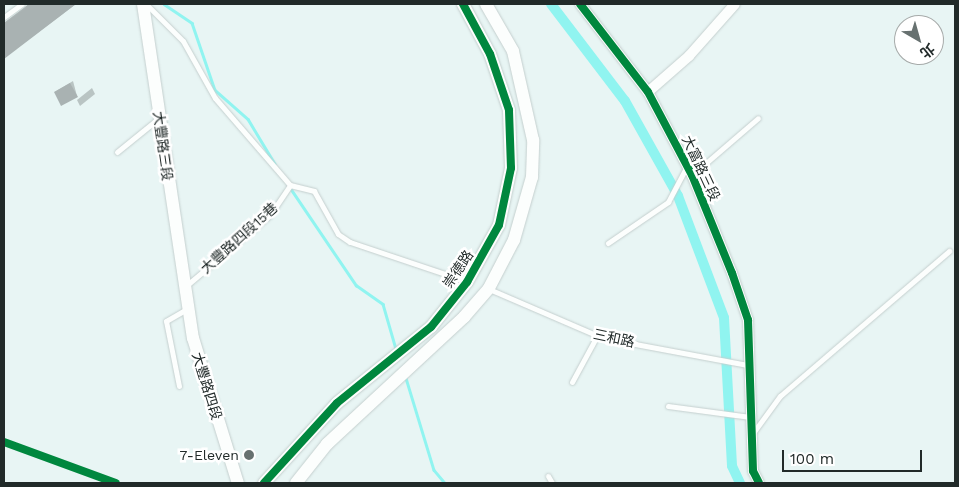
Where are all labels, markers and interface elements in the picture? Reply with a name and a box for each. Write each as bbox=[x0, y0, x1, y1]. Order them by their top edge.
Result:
north arrow bbox=[894, 15, 944, 65]
text: 北 bbox=[917, 40, 938, 62]
street label: 大豐路三段 bbox=[150, 110, 176, 182]
street label: 大富路三段 bbox=[679, 133, 723, 203]
street label: 大豐路四段15巷 bbox=[197, 199, 281, 277]
street label: 崇德路 bbox=[439, 247, 477, 291]
street label: 三和路 bbox=[592, 325, 636, 351]
street label: 大豐路四段 bbox=[189, 350, 225, 422]
scale bar bbox=[784, 440, 924, 472]
place label: 7-Eleven bbox=[180, 447, 239, 463]
marker: 7-Eleven bbox=[243, 449, 255, 461]
text: 100 m bbox=[790, 450, 834, 468]

